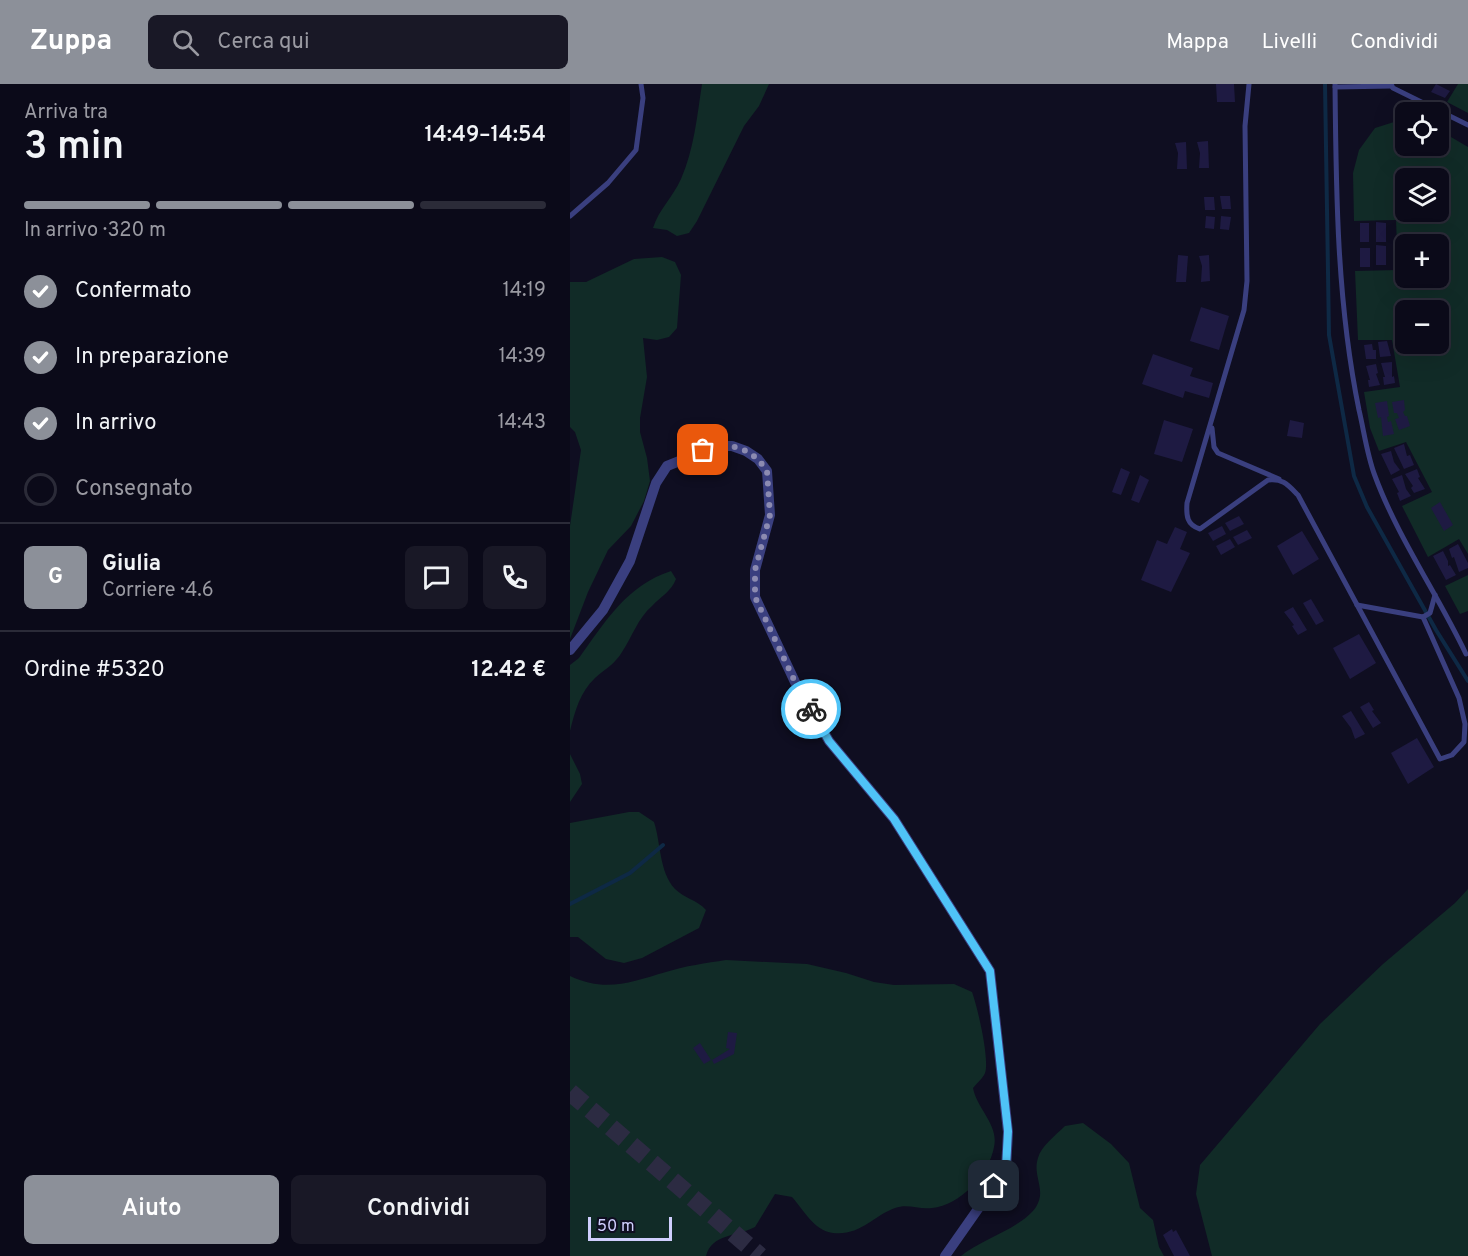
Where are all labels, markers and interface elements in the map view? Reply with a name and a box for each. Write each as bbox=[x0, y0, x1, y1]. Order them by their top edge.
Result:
search box bbox=[148, 15, 568, 69]
text: Zuppa bbox=[30, 24, 112, 60]
icon: search bbox=[169, 26, 202, 59]
text: Cerca qui bbox=[217, 29, 309, 56]
text: Mappa bbox=[1166, 29, 1229, 56]
text: Livelli bbox=[1262, 29, 1317, 56]
text: Condividi bbox=[1350, 29, 1438, 56]
text: Arriva tra bbox=[24, 100, 108, 126]
map controls bbox=[1395, 102, 1449, 354]
button: locate bbox=[1395, 102, 1449, 156]
text: 14:49–14:54 bbox=[424, 122, 546, 149]
text: 3 min bbox=[24, 124, 124, 173]
button: layers bbox=[1395, 168, 1449, 222]
text: In arrivo · 320 m bbox=[24, 218, 166, 244]
button: + bbox=[1395, 234, 1449, 288]
icon: check bbox=[24, 275, 57, 308]
text: Confermato bbox=[75, 278, 192, 305]
text: 14:19 bbox=[503, 278, 546, 304]
button: − bbox=[1395, 300, 1449, 354]
icon: check bbox=[24, 341, 57, 374]
text: In preparazione bbox=[75, 344, 229, 371]
text: 14:39 bbox=[498, 344, 546, 370]
icon: check bbox=[24, 407, 57, 440]
text: In arrivo bbox=[75, 410, 157, 437]
text: 14:43 bbox=[498, 410, 546, 436]
pin bbox=[677, 424, 728, 475]
icon: bag bbox=[686, 433, 719, 466]
text: Consegnato bbox=[75, 476, 193, 503]
button: chat bbox=[405, 546, 468, 609]
button: phone bbox=[483, 546, 546, 609]
text: Giulia bbox=[102, 551, 161, 578]
text: G bbox=[48, 564, 63, 591]
text: Corriere · 4.6 bbox=[102, 578, 214, 604]
text: Ordine #5320 bbox=[24, 657, 165, 684]
text: 12.42 € bbox=[471, 657, 546, 684]
courier bbox=[781, 679, 841, 739]
icon: bike bbox=[795, 693, 828, 726]
pin bbox=[968, 1160, 1019, 1211]
icon: home bbox=[977, 1169, 1010, 1202]
button: Aiuto bbox=[24, 1175, 279, 1244]
button: Condividi bbox=[291, 1175, 546, 1244]
scale bar bbox=[588, 1214, 672, 1242]
text: 50 m bbox=[597, 1217, 635, 1237]

